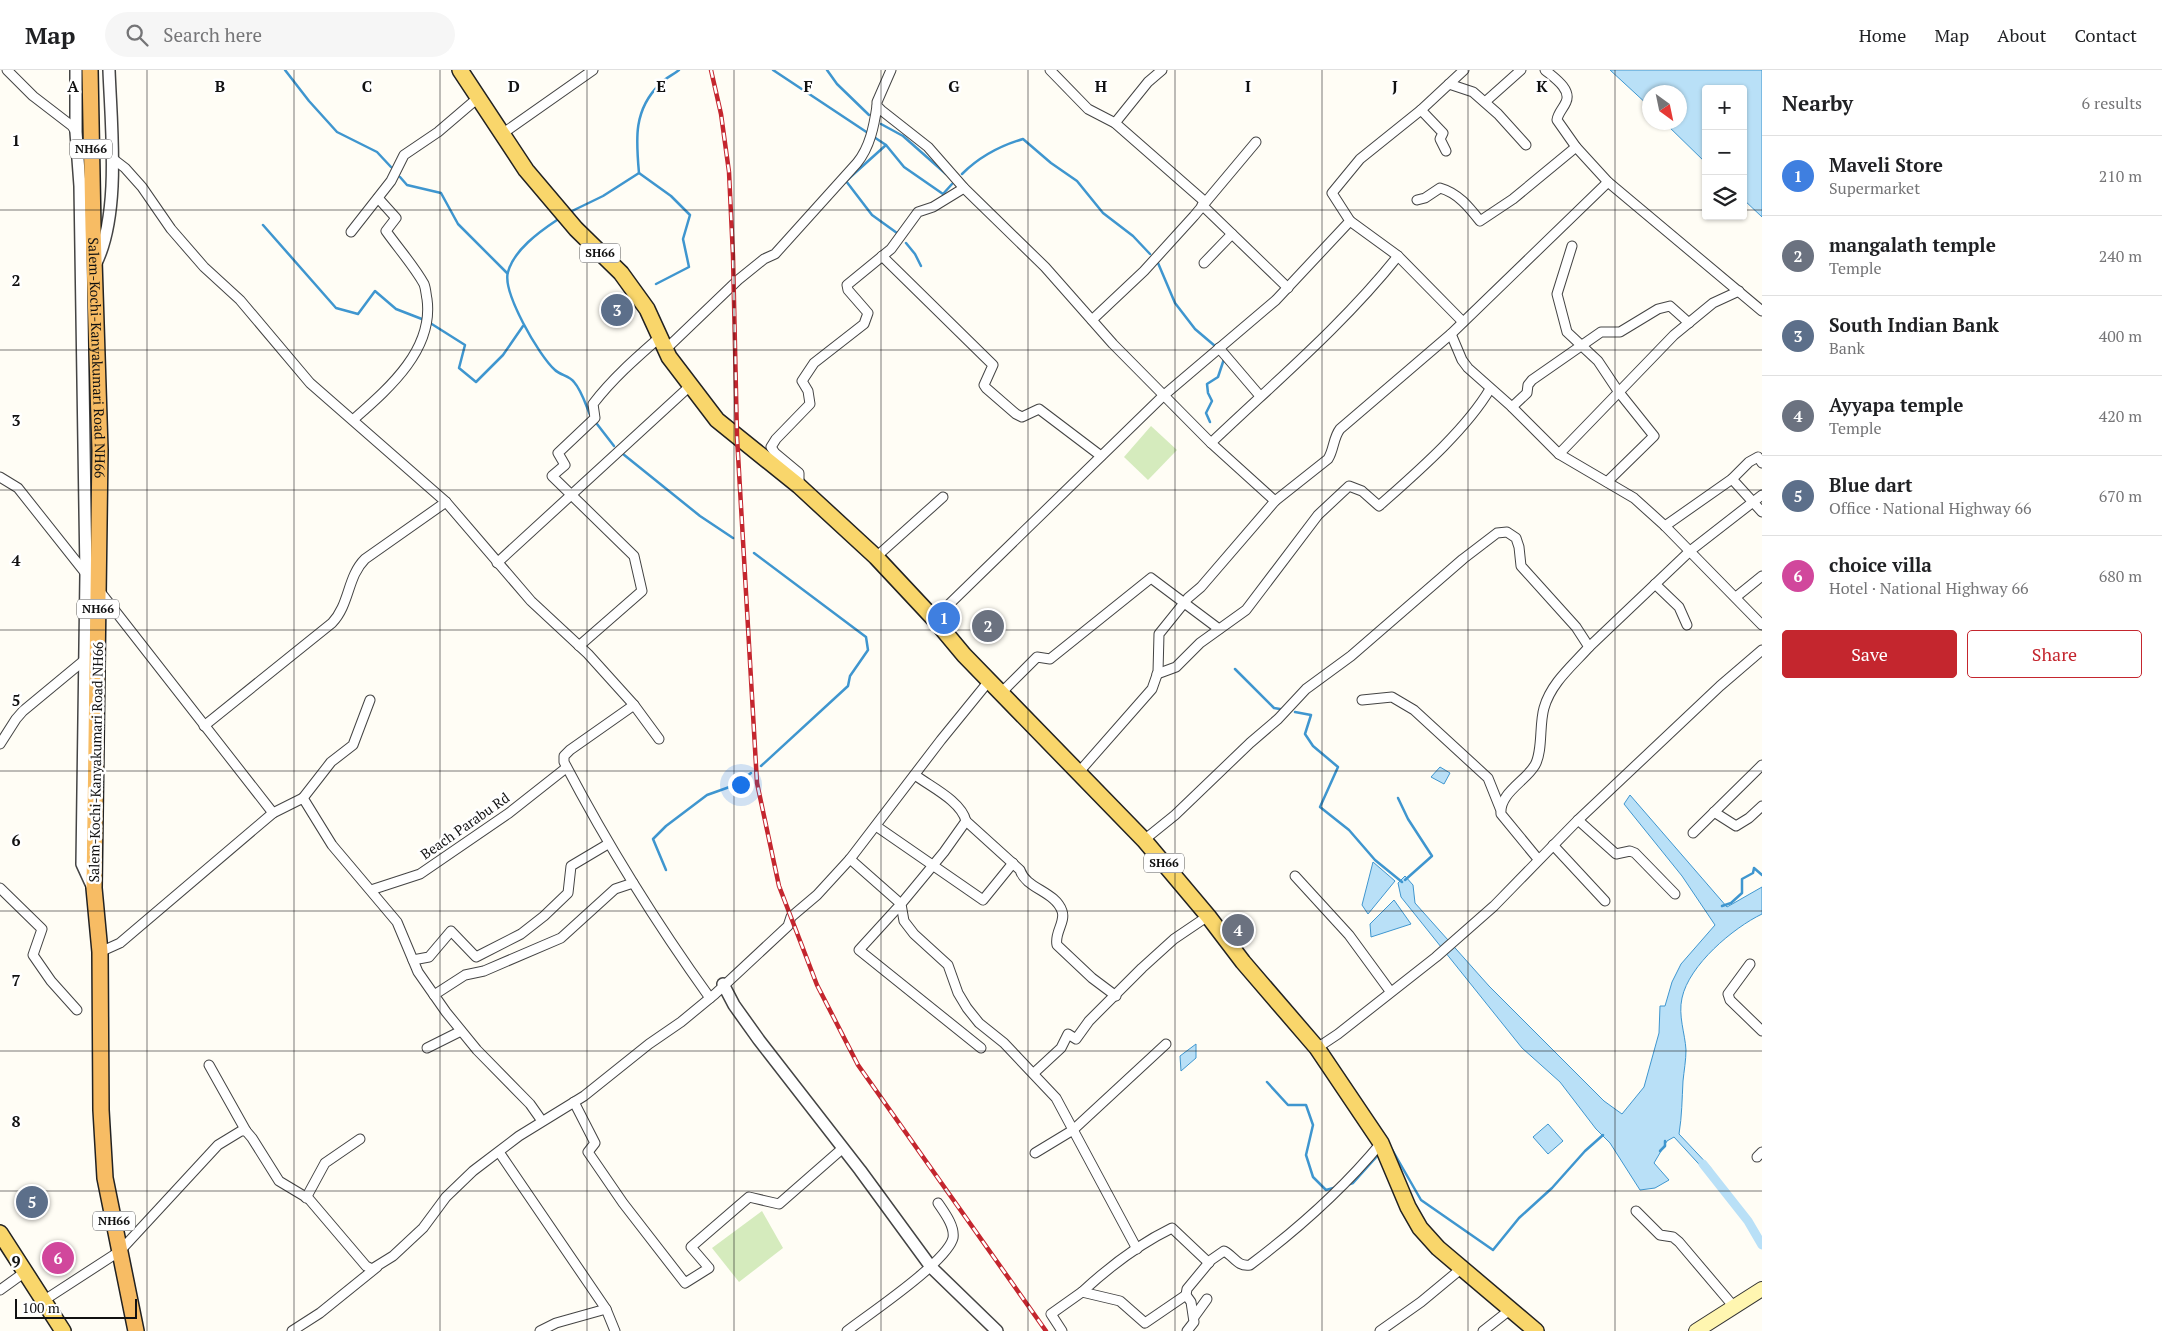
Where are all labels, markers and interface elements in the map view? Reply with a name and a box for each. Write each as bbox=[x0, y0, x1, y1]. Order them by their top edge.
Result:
search box bbox=[105, 12, 455, 57]
text: Map bbox=[25, 19, 75, 51]
icon: search bbox=[123, 21, 151, 49]
text: Search here bbox=[163, 22, 262, 47]
text: Home bbox=[1859, 23, 1906, 47]
text: Map bbox=[1934, 23, 1969, 47]
text: About bbox=[1997, 23, 2046, 47]
text: Contact bbox=[2074, 23, 2137, 47]
text: A bbox=[67, 75, 79, 97]
text: B bbox=[215, 75, 225, 97]
text: C bbox=[362, 75, 372, 97]
text: D bbox=[508, 75, 520, 97]
text: E bbox=[656, 75, 666, 97]
text: F bbox=[803, 75, 813, 97]
text: G bbox=[948, 75, 960, 97]
text: H bbox=[1095, 75, 1107, 97]
text: I bbox=[1245, 75, 1251, 97]
text: J bbox=[1392, 75, 1398, 97]
text: K bbox=[1536, 75, 1548, 97]
north arrow bbox=[1642, 85, 1687, 130]
map controls bbox=[1702, 85, 1747, 220]
button: + bbox=[1702, 85, 1747, 130]
text: Nearby bbox=[1782, 89, 1853, 117]
text: 6 results bbox=[2082, 92, 2142, 114]
text: 1 bbox=[11, 129, 21, 151]
button: − bbox=[1702, 130, 1747, 175]
road number: NH66 bbox=[70, 140, 112, 158]
text: Maveli Store bbox=[1829, 152, 1943, 177]
text: 1 bbox=[1793, 165, 1803, 187]
text: 210 m bbox=[2099, 165, 2142, 187]
button: layers bbox=[1702, 175, 1747, 220]
text: Supermarket bbox=[1829, 177, 1920, 199]
text: mangalath temple bbox=[1829, 232, 1996, 257]
street label: Salem-Kochi-Kanyakumari Road NH66 bbox=[84, 237, 110, 479]
road number: SH66 bbox=[580, 244, 620, 262]
text: 2 bbox=[1793, 245, 1803, 267]
text: 240 m bbox=[2099, 245, 2142, 267]
text: Temple bbox=[1829, 257, 1882, 279]
text: 2 bbox=[11, 269, 21, 291]
pin: 3 bbox=[601, 291, 633, 329]
text: South Indian Bank bbox=[1829, 312, 1999, 337]
text: 3 bbox=[1793, 325, 1803, 347]
text: 400 m bbox=[2099, 325, 2142, 347]
text: Bank bbox=[1829, 337, 1865, 359]
text: Ayyapa temple bbox=[1829, 392, 1963, 417]
text: 4 bbox=[1793, 405, 1803, 427]
text: 420 m bbox=[2099, 405, 2142, 427]
text: 3 bbox=[11, 409, 21, 431]
text: Temple bbox=[1829, 417, 1882, 439]
text: Blue dart bbox=[1829, 472, 1913, 497]
text: 5 bbox=[1793, 485, 1803, 507]
text: 670 m bbox=[2099, 485, 2142, 507]
text: Office · National Highway 66 bbox=[1829, 497, 2031, 519]
text: 4 bbox=[11, 549, 21, 571]
text: choice villa bbox=[1829, 552, 1932, 577]
text: 6 bbox=[1793, 565, 1803, 587]
text: 680 m bbox=[2099, 565, 2142, 587]
text: Hotel · National Highway 66 bbox=[1829, 577, 2028, 599]
pin: 1 bbox=[928, 599, 960, 637]
road number: NH66 bbox=[77, 600, 119, 618]
pin: 2 bbox=[972, 607, 1004, 645]
button: Save bbox=[1782, 630, 1957, 678]
button: Share bbox=[1967, 630, 2142, 678]
street label: Salem-Kochi-Kanyakumari Road NH66 bbox=[84, 641, 107, 883]
text: 5 bbox=[11, 689, 21, 711]
your location bbox=[728, 772, 754, 798]
street label: Beach Parabu Rd bbox=[416, 788, 513, 863]
text: 6 bbox=[11, 829, 21, 851]
road number: SH66 bbox=[1144, 854, 1184, 872]
pin: 4 bbox=[1222, 911, 1254, 949]
text: 7 bbox=[11, 969, 21, 991]
text: 8 bbox=[11, 1110, 21, 1132]
pin: 5 bbox=[16, 1183, 48, 1221]
road number: NH66 bbox=[93, 1212, 135, 1230]
pin: 6 bbox=[42, 1239, 74, 1277]
text: 9 bbox=[11, 1250, 21, 1272]
scale bar bbox=[15, 1296, 138, 1319]
text: 100 m bbox=[22, 1298, 60, 1317]

